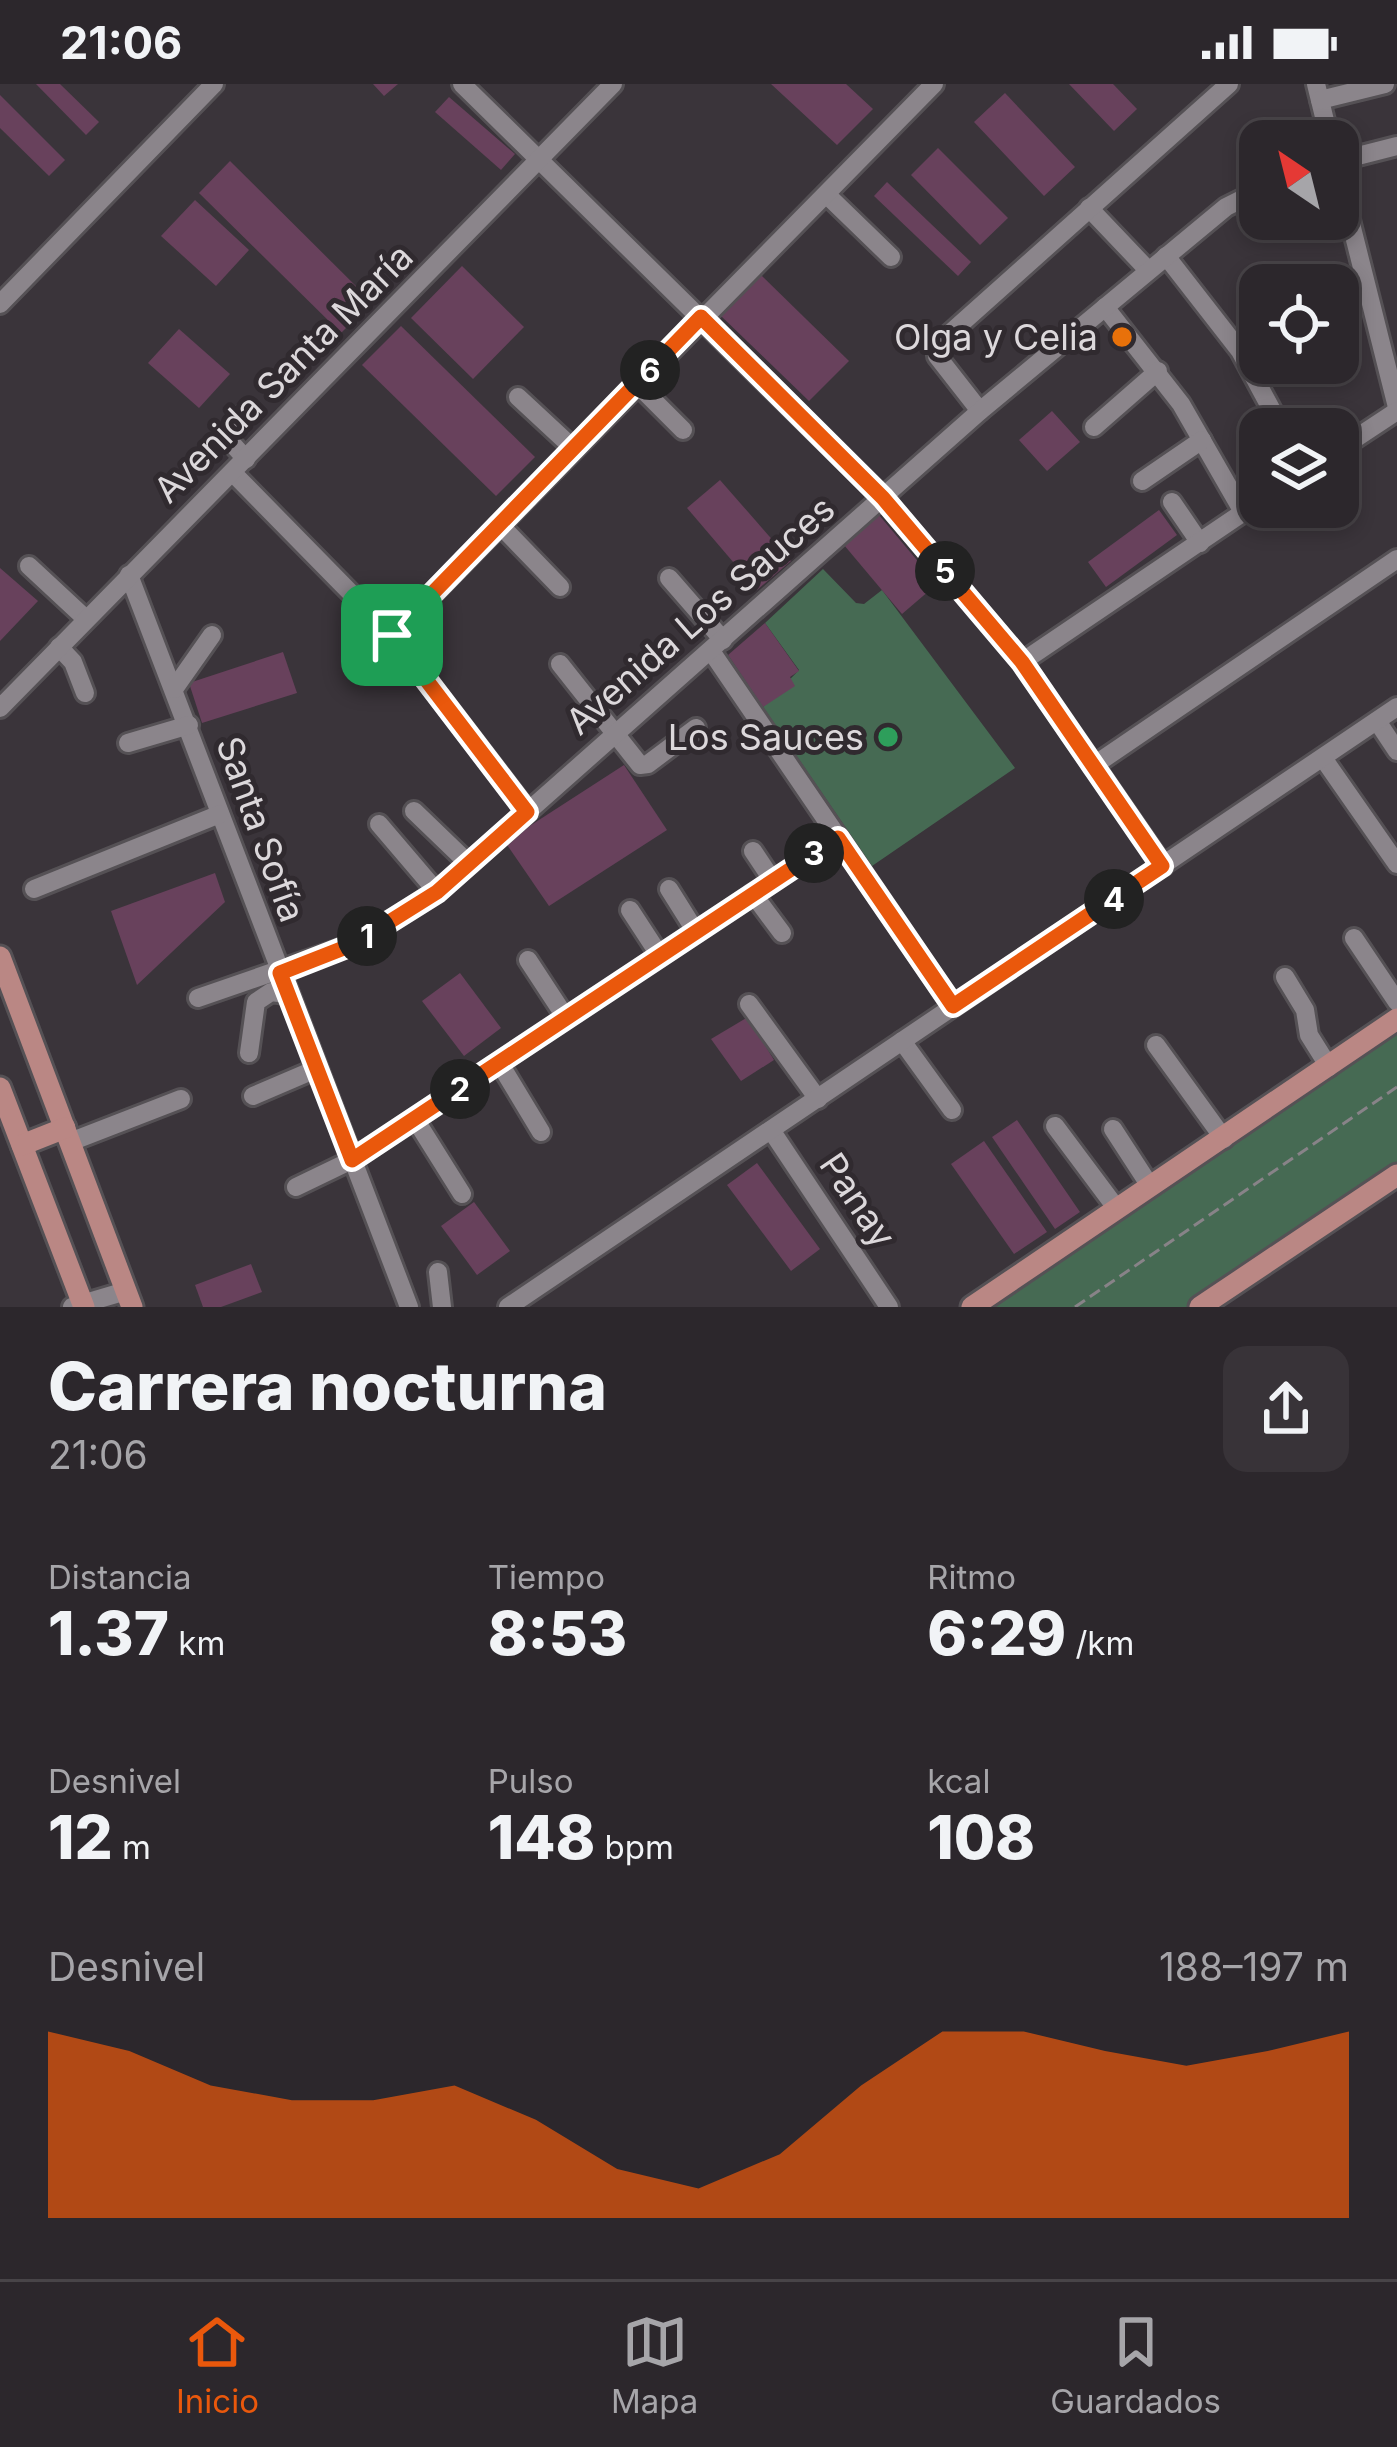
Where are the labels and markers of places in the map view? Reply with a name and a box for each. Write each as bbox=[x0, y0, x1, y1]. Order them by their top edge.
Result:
place label: Olga y Celia bbox=[894, 315, 1098, 359]
marker: Olga y Celia bbox=[1109, 324, 1135, 350]
pin: 6 bbox=[620, 340, 680, 400]
pin: 5 bbox=[915, 541, 975, 601]
pin bbox=[341, 584, 443, 686]
place label: Los Sauces bbox=[668, 715, 864, 759]
marker: Los Sauces bbox=[875, 724, 901, 750]
pin: 3 bbox=[784, 823, 844, 883]
pin: 4 bbox=[1084, 869, 1144, 929]
pin: 1 bbox=[337, 906, 397, 966]
pin: 2 bbox=[430, 1059, 490, 1119]

